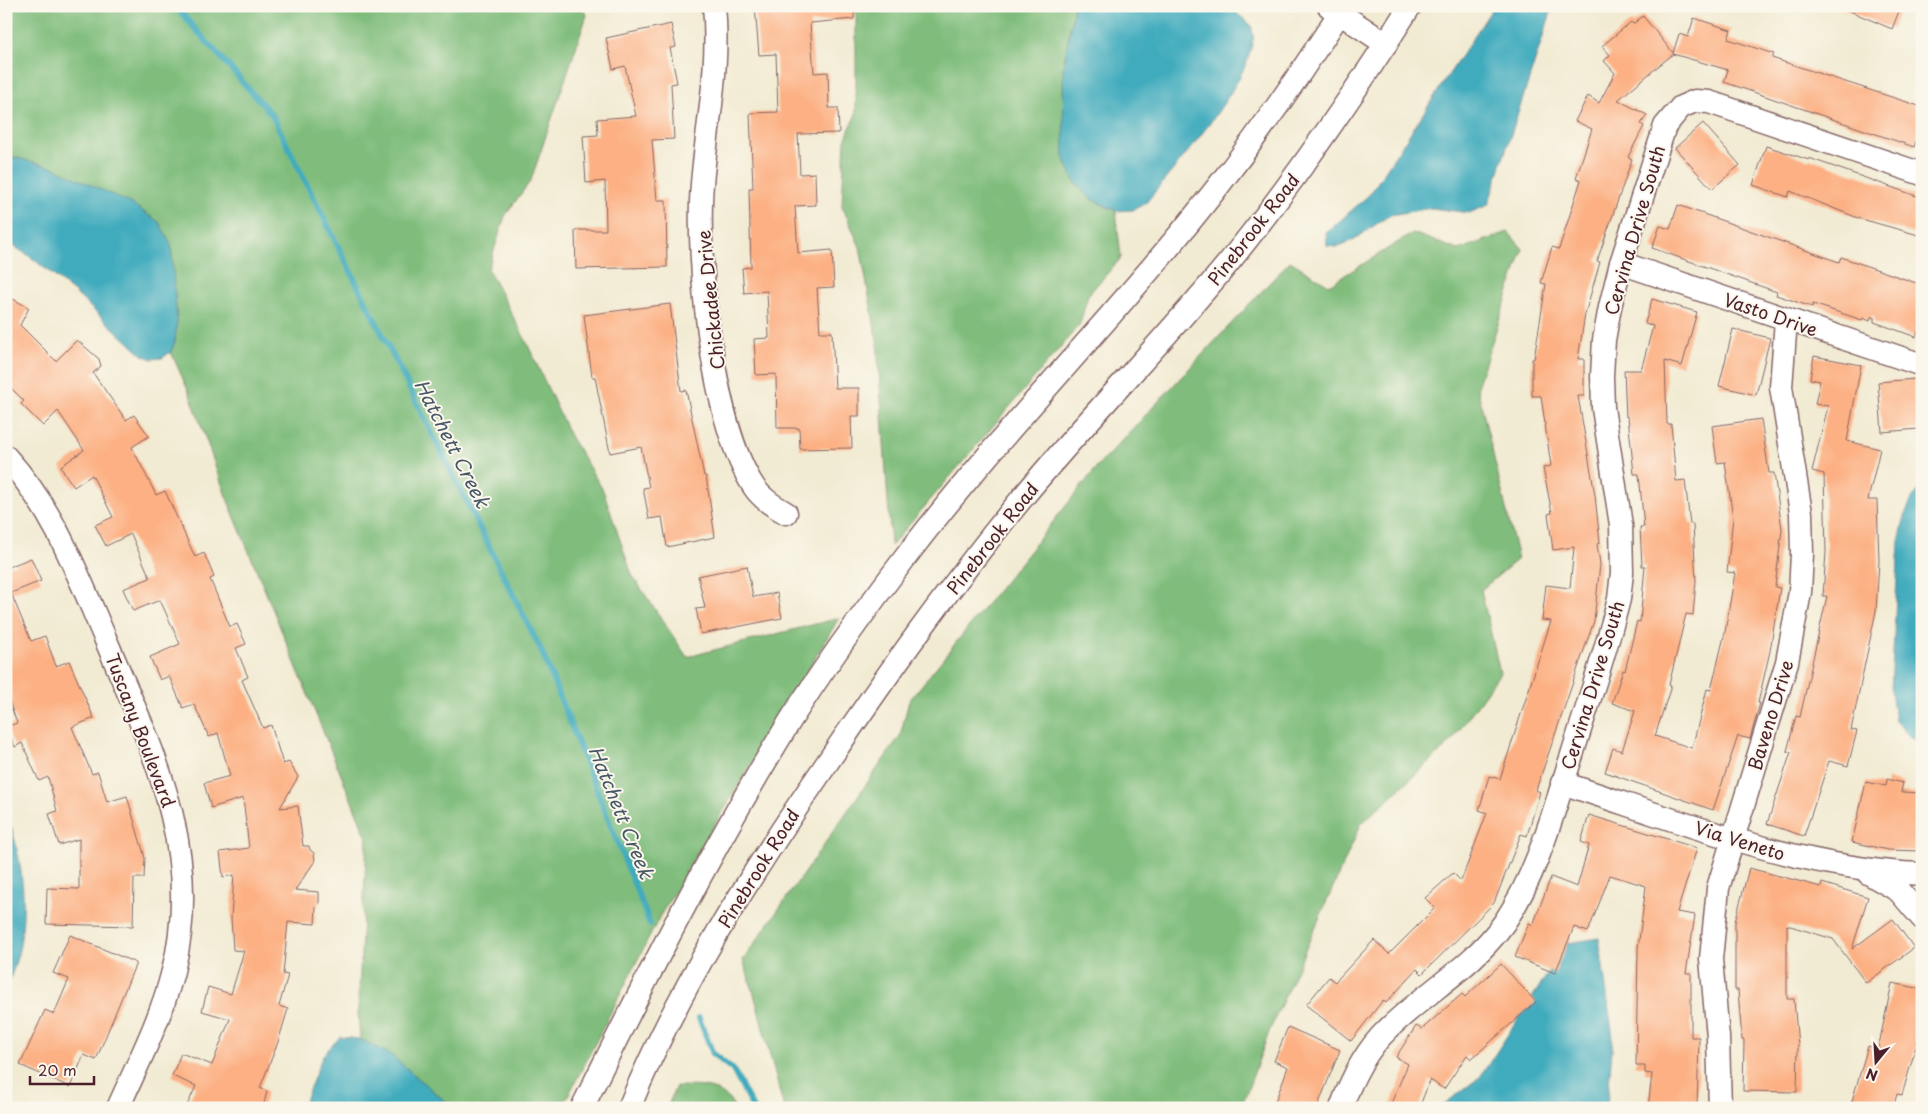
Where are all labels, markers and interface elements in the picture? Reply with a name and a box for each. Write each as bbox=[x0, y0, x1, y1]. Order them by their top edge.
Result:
street label: Cervina Drive South bbox=[1597, 142, 1671, 318]
street label: Pinebrook Road bbox=[1201, 167, 1305, 291]
street label: Chickadee Drive bbox=[689, 229, 731, 371]
street label: Vasto Drive bbox=[1720, 285, 1822, 343]
water label: Hatchett Creek bbox=[408, 374, 498, 513]
street label: Pinebrook Road bbox=[940, 476, 1044, 600]
street label: Cervina Drive South bbox=[1553, 597, 1631, 773]
street label: Tuscany Boulevard bbox=[99, 649, 183, 811]
street label: Baveno Drive bbox=[1740, 657, 1800, 773]
water label: Hatchett Creek bbox=[583, 741, 662, 884]
street label: Pinebrook Road bbox=[711, 803, 805, 933]
street label: Via Veneto bbox=[1691, 813, 1789, 867]
north arrow bbox=[1850, 1036, 1900, 1086]
scale bar bbox=[30, 1054, 94, 1086]
text: 20 m bbox=[38, 1058, 77, 1081]
text: N bbox=[1863, 1063, 1880, 1087]

